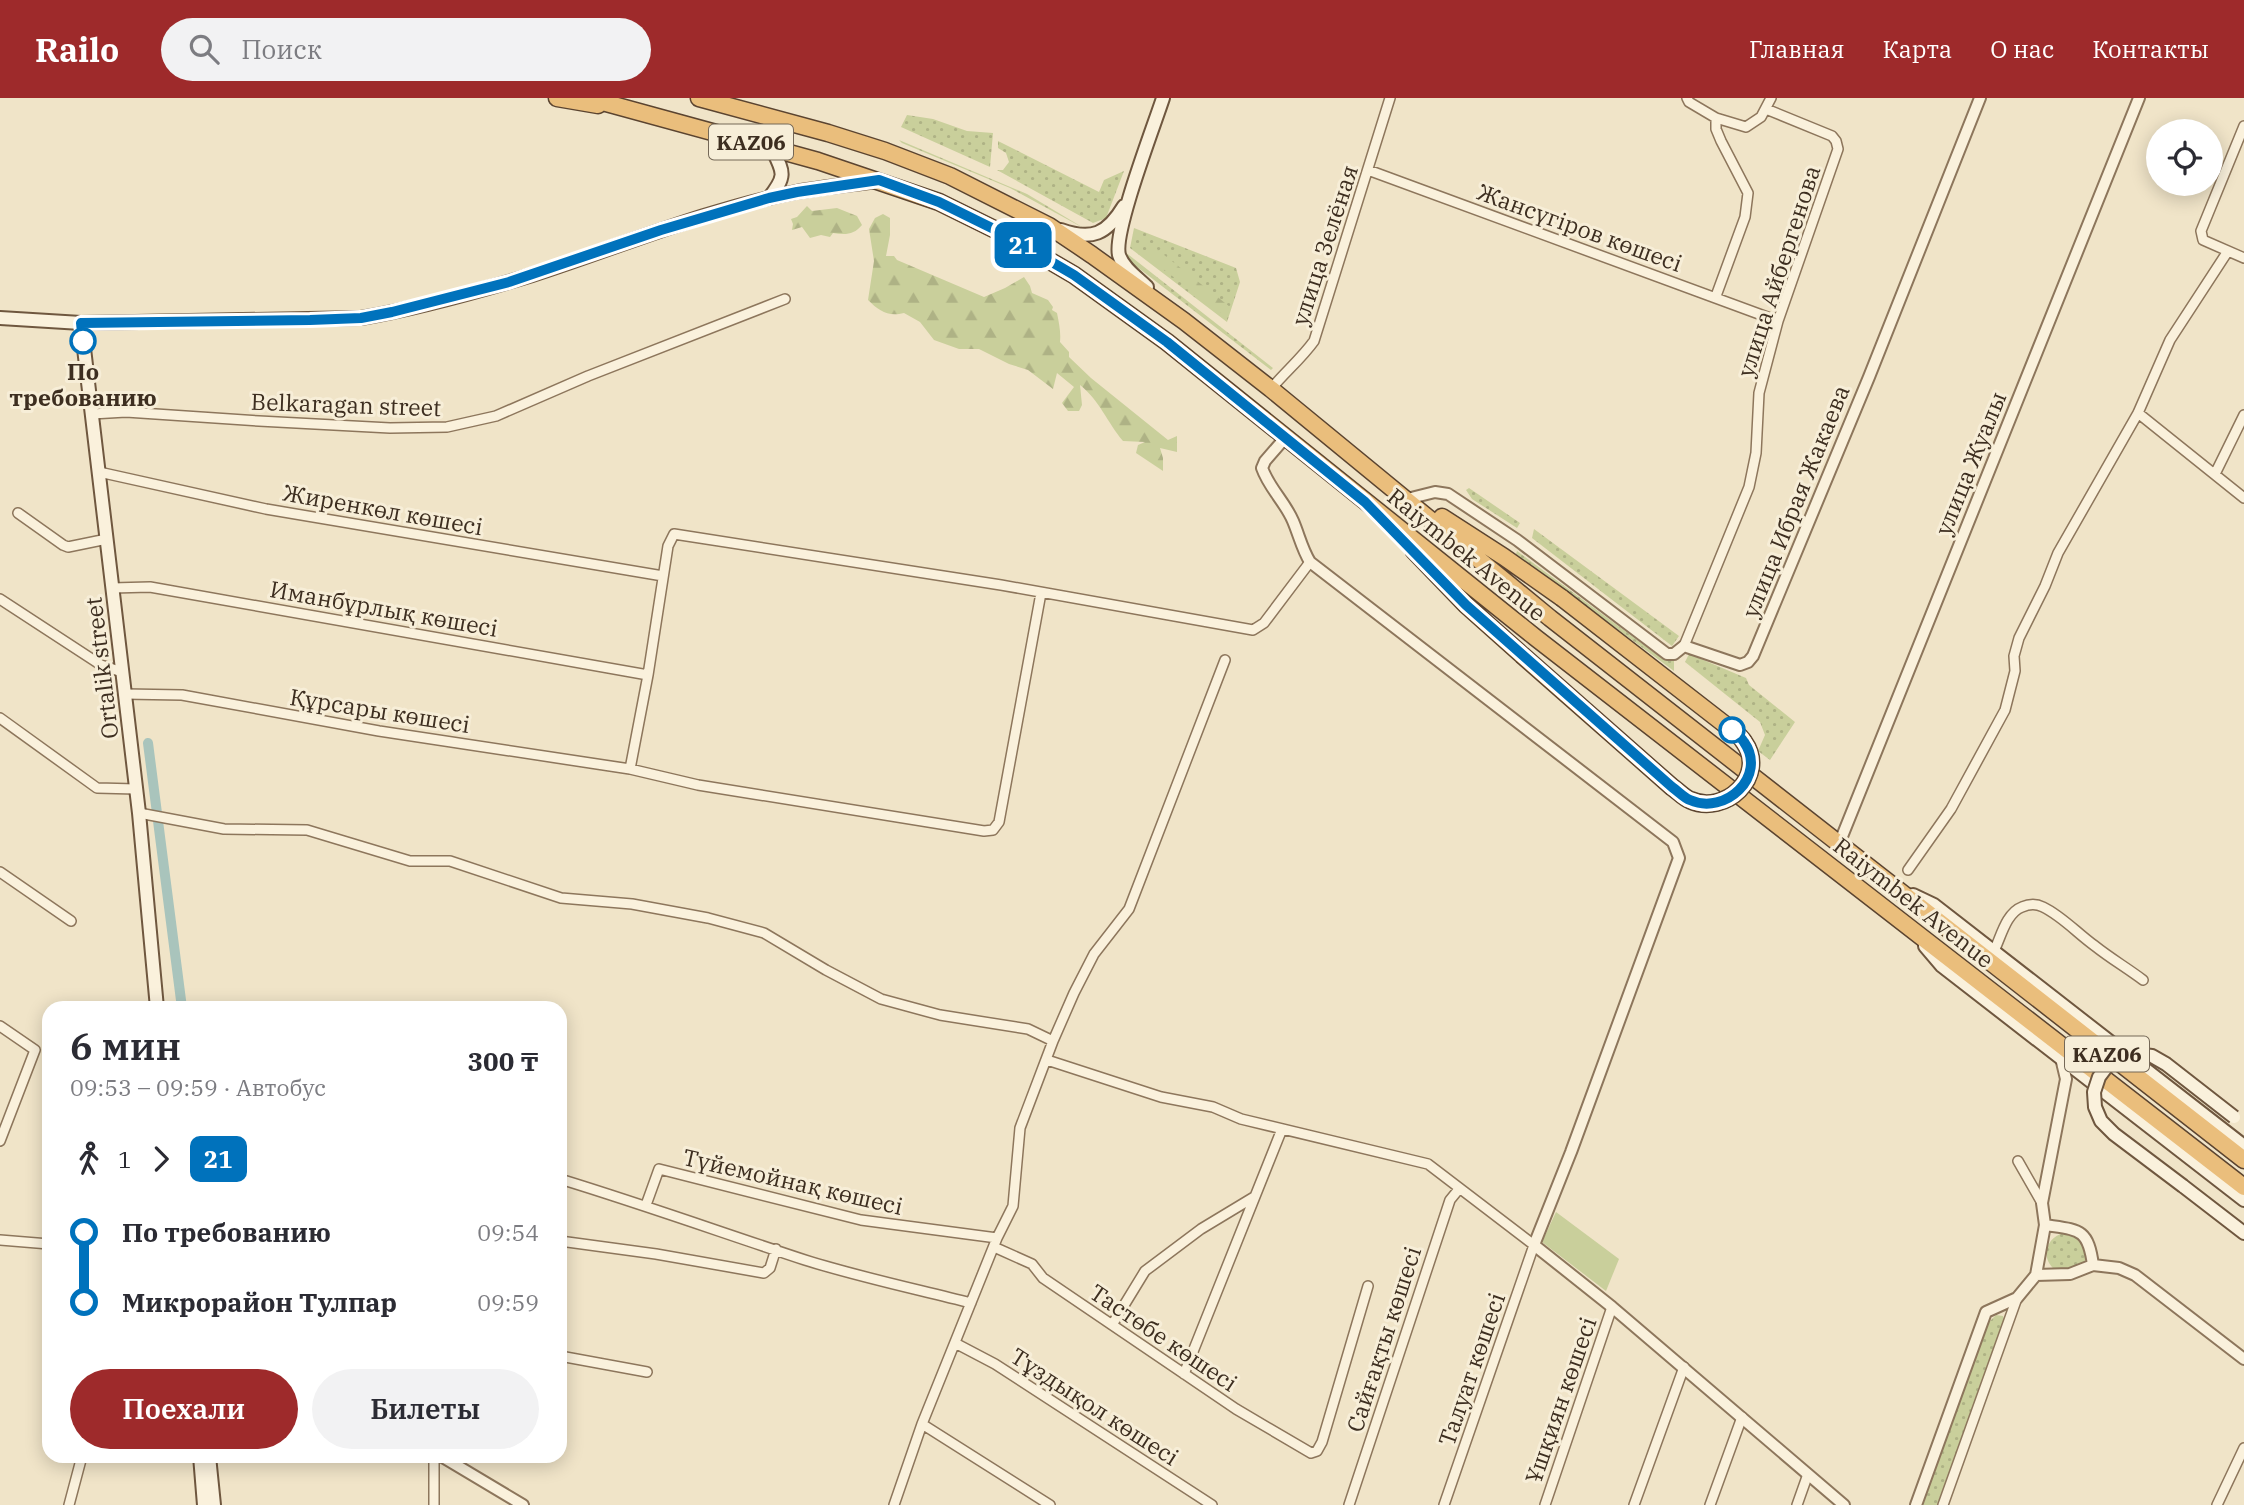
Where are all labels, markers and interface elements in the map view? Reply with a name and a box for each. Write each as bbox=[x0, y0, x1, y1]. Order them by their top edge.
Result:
search box bbox=[161, 18, 651, 81]
text: Railo bbox=[35, 28, 119, 71]
icon: search bbox=[185, 30, 223, 68]
text: Поиск bbox=[241, 32, 322, 66]
text: Главная bbox=[1749, 33, 1845, 65]
text: Карта bbox=[1883, 33, 1952, 65]
text: О нас bbox=[1990, 33, 2054, 65]
text: Контакты bbox=[2092, 33, 2209, 65]
map controls bbox=[2146, 119, 2223, 196]
button: locate bbox=[2146, 119, 2223, 196]
road number: KАZ06 bbox=[709, 124, 793, 159]
street label: улица Зелёная bbox=[1284, 161, 1364, 329]
street label: улица Айбергенова bbox=[1730, 161, 1826, 381]
street label: Жансүгіров көшесі bbox=[1474, 176, 1686, 278]
line badge: 21 bbox=[992, 222, 1054, 268]
text: 21 bbox=[1009, 229, 1037, 261]
marker: По требованию bbox=[70, 328, 96, 354]
place label: По требованию bbox=[9, 356, 157, 412]
street label: улица Ибрая Жакаева bbox=[1735, 380, 1855, 622]
street label: Belkaragan street bbox=[250, 386, 442, 422]
street label: улица Жуалы bbox=[1928, 387, 2012, 539]
street label: Жиренкөл көшесі bbox=[281, 477, 485, 541]
street label: Raiymbek Avenue bbox=[1382, 481, 1552, 627]
street label: Иманбұрлық көшесі bbox=[268, 573, 500, 643]
street label: Ortalik street bbox=[77, 595, 125, 741]
street label: Құрсары көшесі bbox=[288, 681, 472, 739]
unlabelled marker bbox=[1719, 717, 1745, 743]
street label: Raiymbek Avenue bbox=[1828, 830, 2000, 974]
text: 6 мин bbox=[70, 1021, 181, 1070]
road number: KАZ06 bbox=[2065, 1037, 2149, 1072]
text: 300 ₸ bbox=[467, 1044, 539, 1078]
text: 09:53 – 09:59 · Автобус bbox=[70, 1072, 326, 1102]
icon: walk bbox=[70, 1140, 108, 1178]
icon: forward bbox=[142, 1140, 180, 1178]
street label: Түйемойнақ көшесі bbox=[680, 1141, 906, 1221]
text: 21 bbox=[204, 1143, 233, 1175]
text: 1 bbox=[118, 1144, 132, 1174]
text: По требованию bbox=[122, 1215, 331, 1249]
text: 09:54 bbox=[477, 1217, 539, 1247]
street label: Сайғақты көшесі bbox=[1339, 1242, 1427, 1436]
street label: Тастөбе көшесі bbox=[1084, 1277, 1244, 1397]
text: Микрорайон Тулпар bbox=[122, 1285, 397, 1319]
text: 09:59 bbox=[477, 1287, 539, 1317]
street label: Талуат көшесі bbox=[1431, 1289, 1511, 1449]
street label: Ұшқиян көшесі bbox=[1518, 1313, 1602, 1487]
street label: Тұздықол көшесі bbox=[1005, 1340, 1185, 1472]
button: Поехали bbox=[70, 1369, 298, 1449]
button: Билеты bbox=[312, 1369, 539, 1449]

